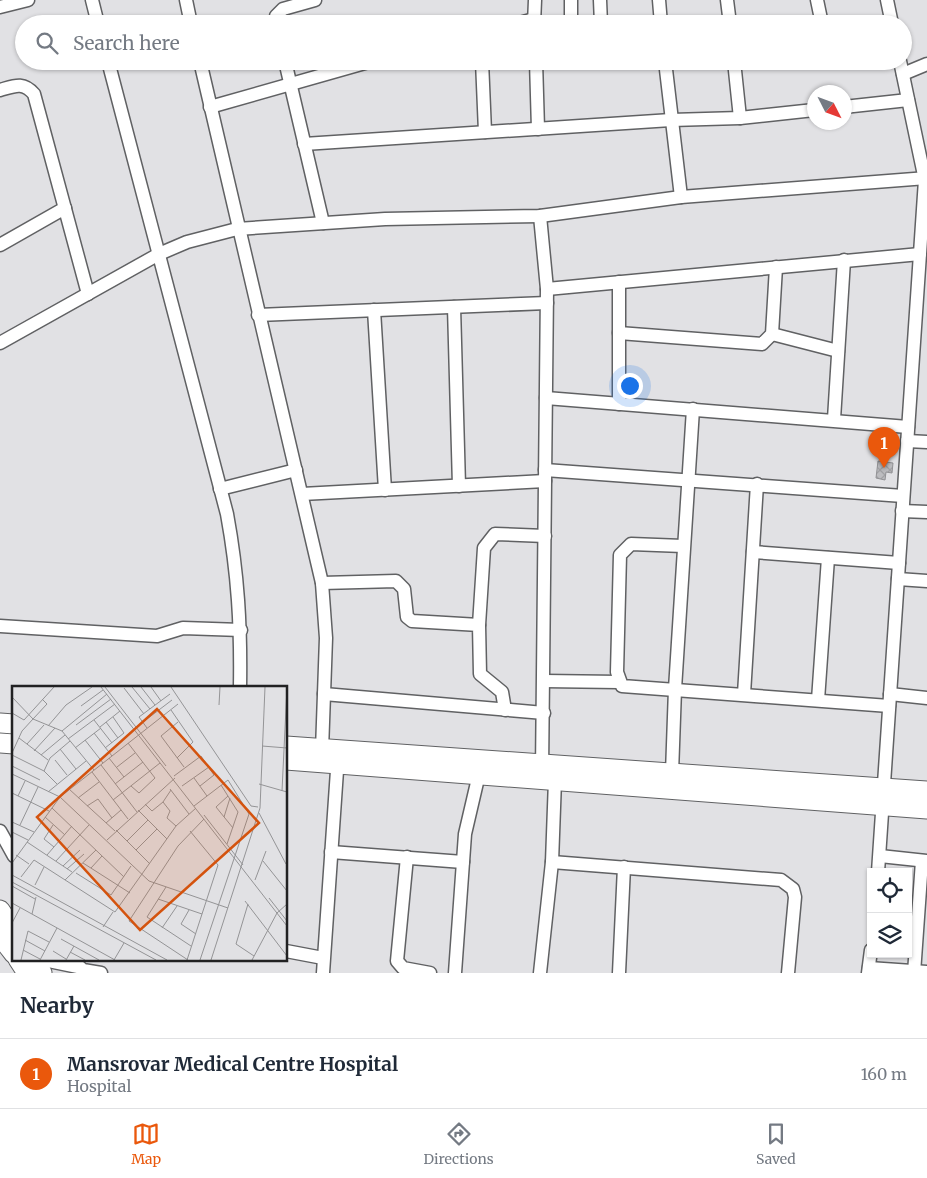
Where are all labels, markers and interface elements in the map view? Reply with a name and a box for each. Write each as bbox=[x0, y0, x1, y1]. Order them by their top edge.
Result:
search box bbox=[15, 15, 912, 70]
icon: search bbox=[33, 29, 61, 57]
text: Search here bbox=[73, 31, 180, 55]
north arrow bbox=[807, 85, 852, 130]
your location bbox=[617, 373, 643, 399]
pin: 1 bbox=[868, 427, 900, 468]
inset map bbox=[12, 686, 288, 960]
map controls bbox=[867, 868, 912, 958]
button: locate bbox=[867, 868, 912, 913]
button: layers bbox=[867, 913, 912, 958]
text: Nearby bbox=[20, 992, 94, 1019]
text: Mansrovar Medical Centre Hospital bbox=[67, 1052, 398, 1076]
text: 1 bbox=[32, 1064, 40, 1084]
text: 160 m bbox=[861, 1064, 907, 1084]
text: Hospital bbox=[67, 1076, 131, 1096]
tab: Map bbox=[131, 1120, 161, 1168]
tab: Directions bbox=[424, 1120, 494, 1168]
tab: Saved bbox=[756, 1120, 796, 1168]

